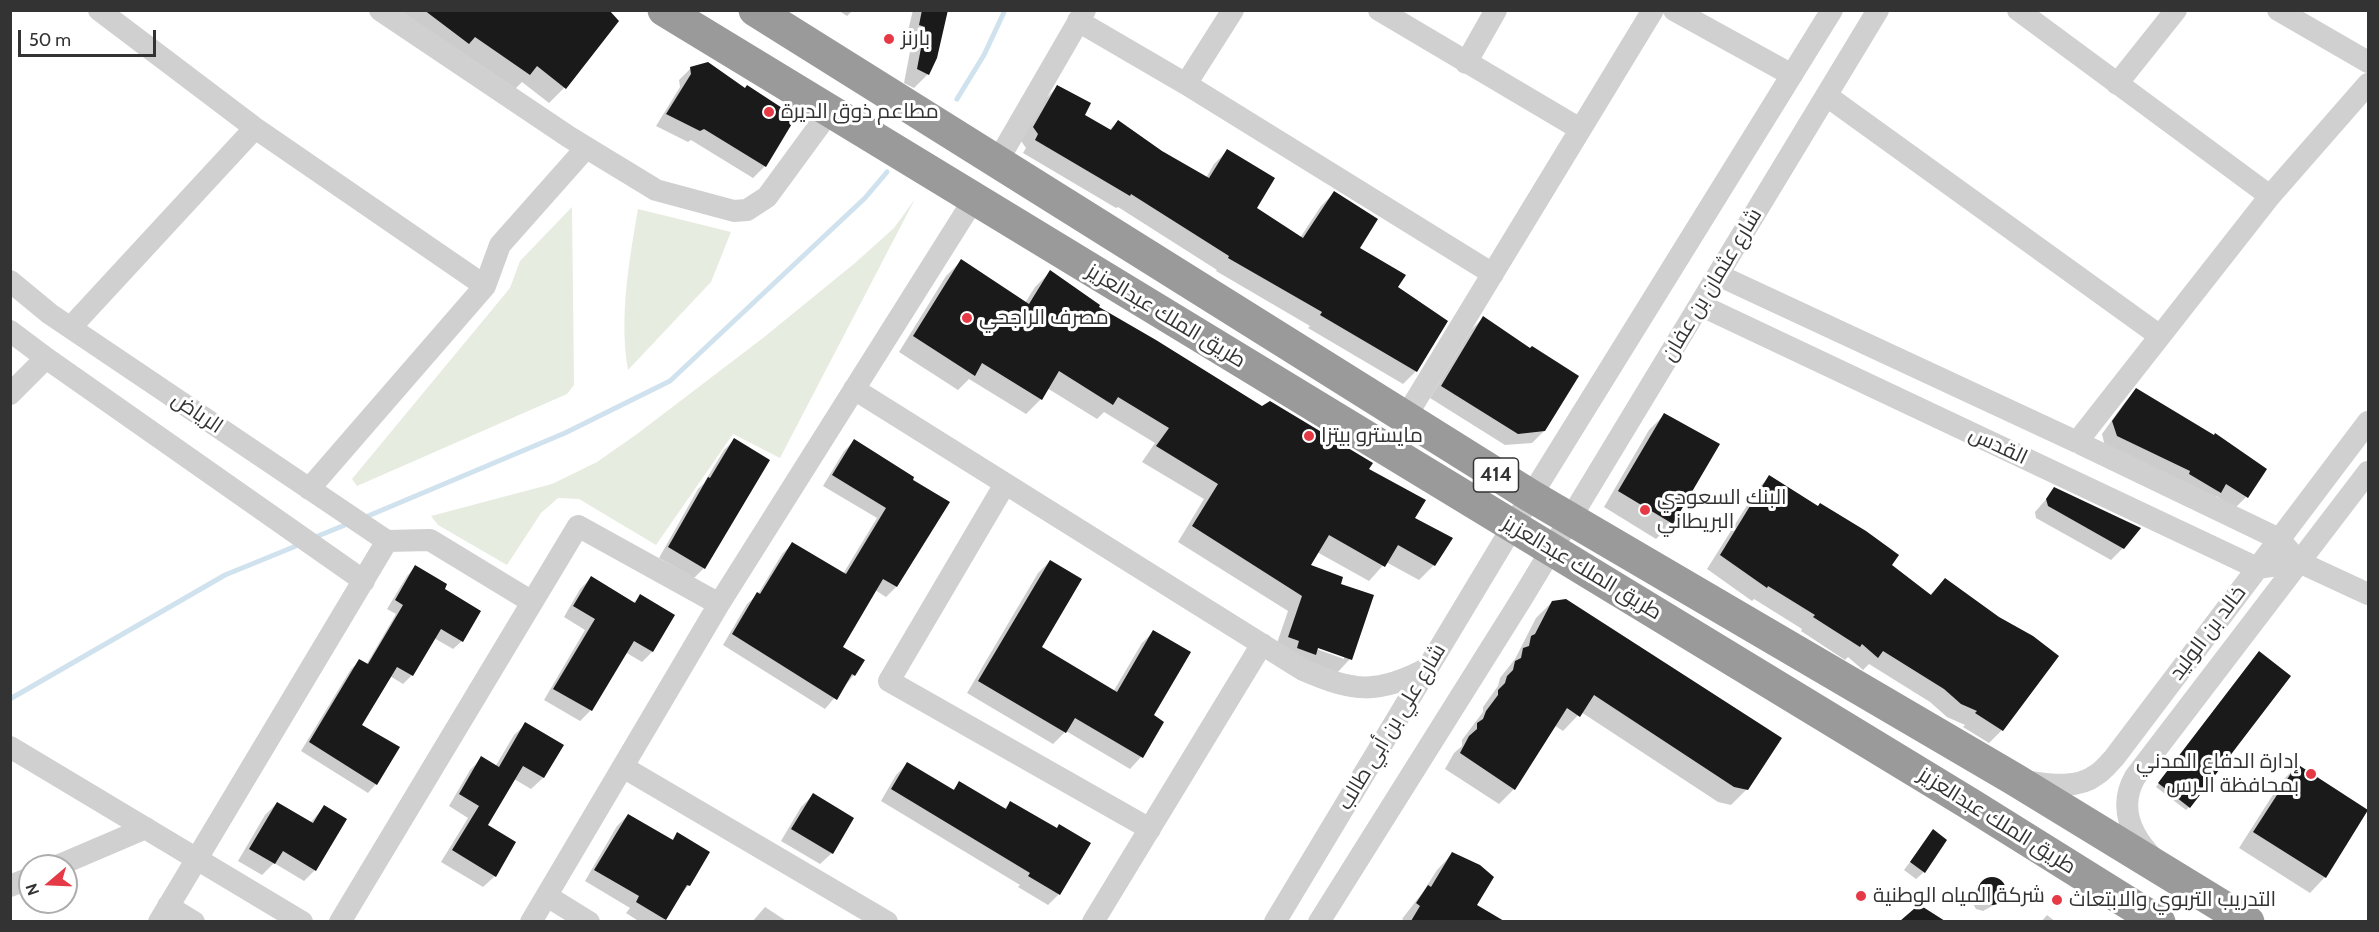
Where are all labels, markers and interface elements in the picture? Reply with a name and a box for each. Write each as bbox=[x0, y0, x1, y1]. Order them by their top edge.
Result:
scale bar bbox=[21, 18, 159, 56]
place label: بارنز bbox=[901, 26, 930, 52]
text: 50 m bbox=[29, 29, 71, 51]
marker: بارنز bbox=[882, 32, 896, 46]
place label: مطاعم ذوق الديرة bbox=[781, 99, 939, 125]
marker: مطاعم ذوق الديرة bbox=[762, 105, 776, 119]
street label: شارع عثمان بن عفان bbox=[1656, 204, 1768, 366]
street label: طريق الملك عبدالعزيز bbox=[1082, 259, 1250, 373]
place label: مصرف الراجحي bbox=[979, 305, 1109, 331]
marker: مصرف الراجحي bbox=[960, 311, 974, 325]
street label: الرياض bbox=[167, 387, 227, 439]
street label: القدس bbox=[1965, 422, 2031, 470]
place label: مايسترو بيتزا bbox=[1321, 423, 1423, 449]
marker: مايسترو بيتزا bbox=[1302, 429, 1316, 443]
road number: 414 bbox=[1474, 458, 1518, 492]
place label: البنك السعودي البريطاني bbox=[1657, 485, 1787, 535]
marker: البنك السعودي البريطاني bbox=[1638, 503, 1652, 517]
street label: طريق الملك عبدالعزيز bbox=[1498, 511, 1666, 625]
street label: خالد بن الوليد bbox=[2164, 581, 2252, 685]
street label: شارع علي بن أبي طالب bbox=[1333, 640, 1451, 814]
place label: إدارة الدفاع المدني بمحافظة الـرس bbox=[2136, 749, 2299, 799]
street label: طريق الملك عبدالعزيز bbox=[1914, 762, 2080, 880]
marker: إدارة الدفاع المدني بمحافظة الـرس bbox=[2304, 767, 2318, 781]
north arrow bbox=[18, 854, 78, 914]
text: N bbox=[22, 881, 43, 898]
place label: شركة المياه الوطنية bbox=[1873, 883, 2045, 909]
place label: التدريب التربوي والابتعاث bbox=[2069, 887, 2276, 913]
marker: شركة المياه الوطنية bbox=[1854, 889, 1868, 903]
marker: التدريب التربوي والابتعاث bbox=[2050, 893, 2064, 907]

